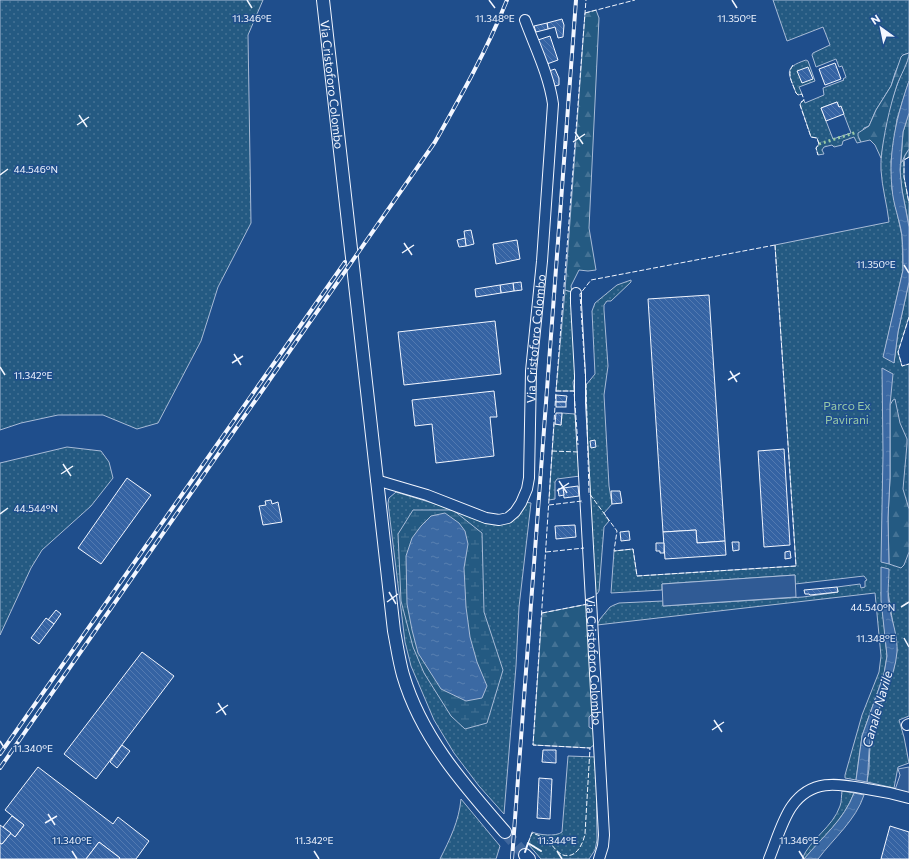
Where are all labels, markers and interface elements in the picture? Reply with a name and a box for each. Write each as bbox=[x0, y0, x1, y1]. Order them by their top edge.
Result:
north arrow bbox=[861, 8, 901, 48]
text: N bbox=[868, 11, 882, 27]
text: 11.346°E bbox=[232, 12, 272, 24]
text: 11.348°E bbox=[475, 12, 515, 24]
text: 11.350°E bbox=[717, 12, 757, 24]
street label: Via Cristoforo Colombo bbox=[318, 19, 347, 150]
text: 44.546°N bbox=[14, 163, 58, 175]
text: 11.350°E bbox=[856, 258, 896, 270]
street label: Via Cristoforo Colombo bbox=[523, 273, 548, 403]
text: 11.342°E bbox=[14, 369, 52, 381]
park label: Parco Ex Pavirani bbox=[823, 398, 871, 426]
text: 44.544°N bbox=[14, 502, 58, 514]
street label: Via Cristoforo Colombo bbox=[584, 595, 605, 726]
text: 44.540°N bbox=[851, 601, 895, 613]
text: 11.348°E bbox=[856, 632, 896, 644]
water label: Canale Navile bbox=[858, 669, 896, 749]
text: 11.340°E bbox=[13, 742, 53, 754]
text: 11.340°E bbox=[52, 834, 92, 846]
text: 11.342°E bbox=[295, 834, 333, 846]
text: 11.344°E bbox=[537, 834, 577, 846]
text: 11.346°E bbox=[779, 834, 819, 846]

